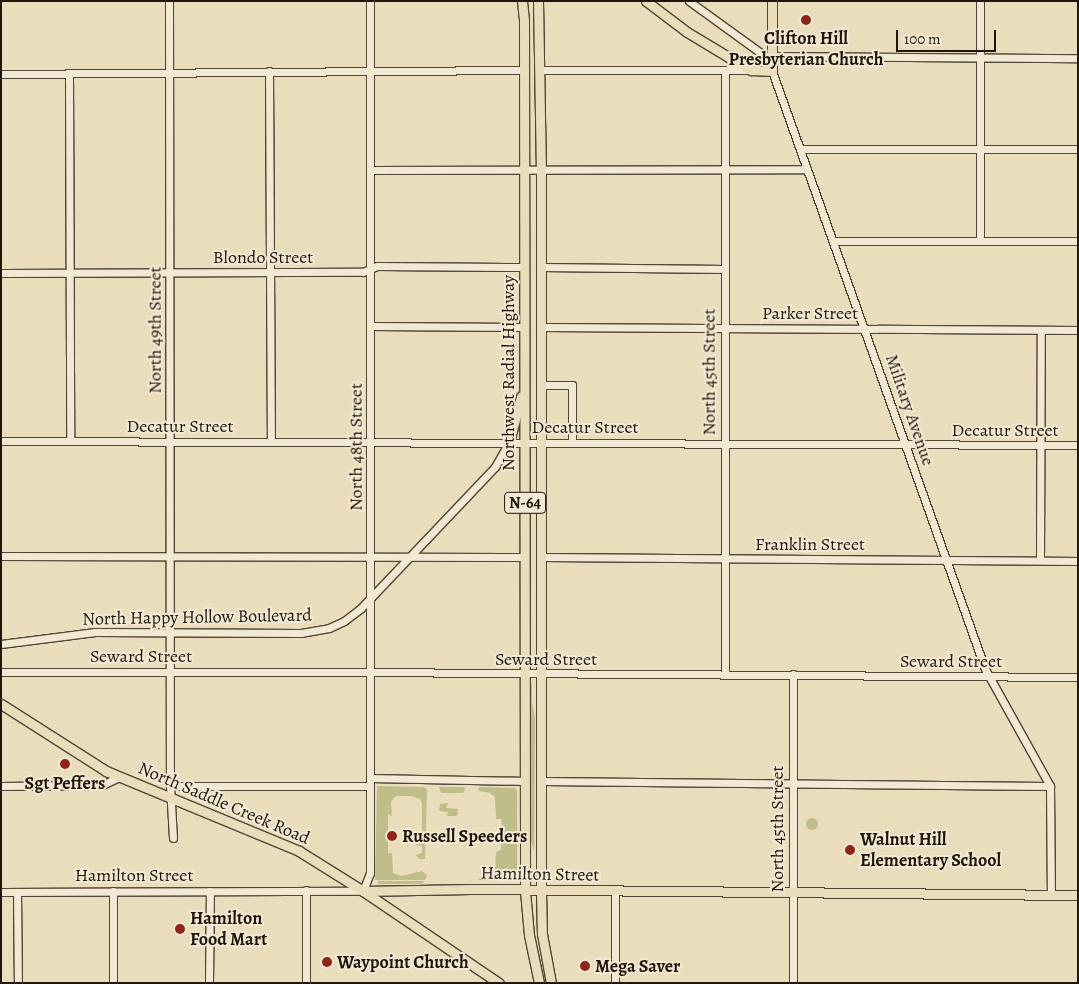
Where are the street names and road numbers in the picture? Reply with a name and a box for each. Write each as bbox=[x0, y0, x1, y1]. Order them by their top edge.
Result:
street label: Blondo Street bbox=[213, 246, 313, 268]
street label: North 49th Street bbox=[144, 266, 166, 394]
street label: Northwest Radial Highway bbox=[497, 275, 519, 471]
street label: Parker Street bbox=[762, 302, 858, 324]
street label: North 45th Street bbox=[698, 309, 720, 435]
street label: Military Avenue bbox=[881, 352, 939, 468]
street label: North 48th Street bbox=[345, 383, 367, 511]
street label: Decatur Street bbox=[127, 415, 233, 437]
street label: Decatur Street bbox=[532, 416, 638, 438]
street label: Decatur Street bbox=[952, 419, 1058, 441]
road number: N-64 bbox=[504, 489, 546, 516]
street label: Franklin Street bbox=[755, 533, 865, 555]
street label: North Happy Hollow Boulevard bbox=[82, 604, 312, 630]
street label: Seward Street bbox=[90, 645, 192, 667]
street label: Seward Street bbox=[495, 648, 597, 670]
street label: Seward Street bbox=[900, 650, 1002, 672]
street label: North Saddle Creek Road bbox=[135, 757, 313, 849]
street label: North 45th Street bbox=[766, 766, 788, 892]
street label: Hamilton Street bbox=[481, 862, 599, 886]
street label: Hamilton Street bbox=[75, 864, 193, 886]

